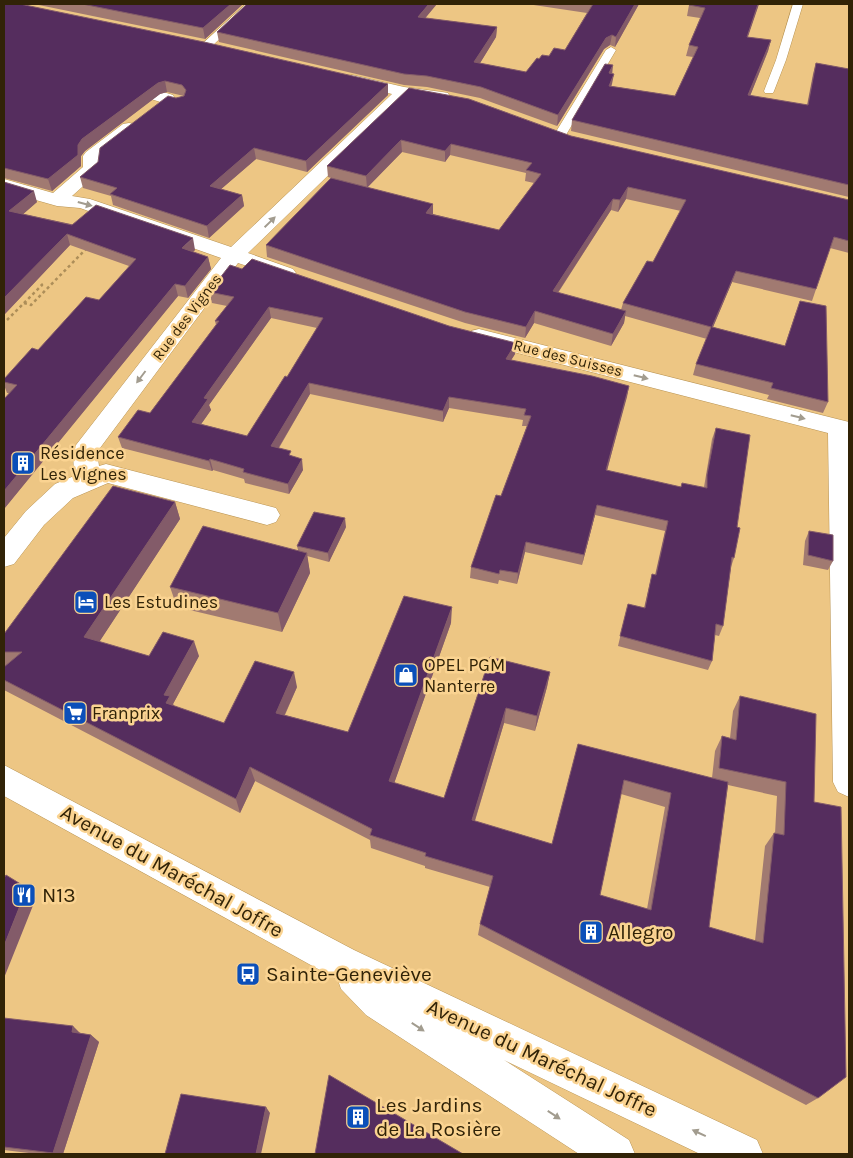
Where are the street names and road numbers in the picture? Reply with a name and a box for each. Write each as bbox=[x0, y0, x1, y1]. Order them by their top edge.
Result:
street label: Rue des Vignes bbox=[149, 270, 225, 364]
street label: Rue des Suisses bbox=[512, 336, 624, 380]
street label: Avenue du Maréchal Joffre bbox=[57, 800, 287, 942]
street label: Avenue du Maréchal Joffre bbox=[423, 994, 661, 1122]

